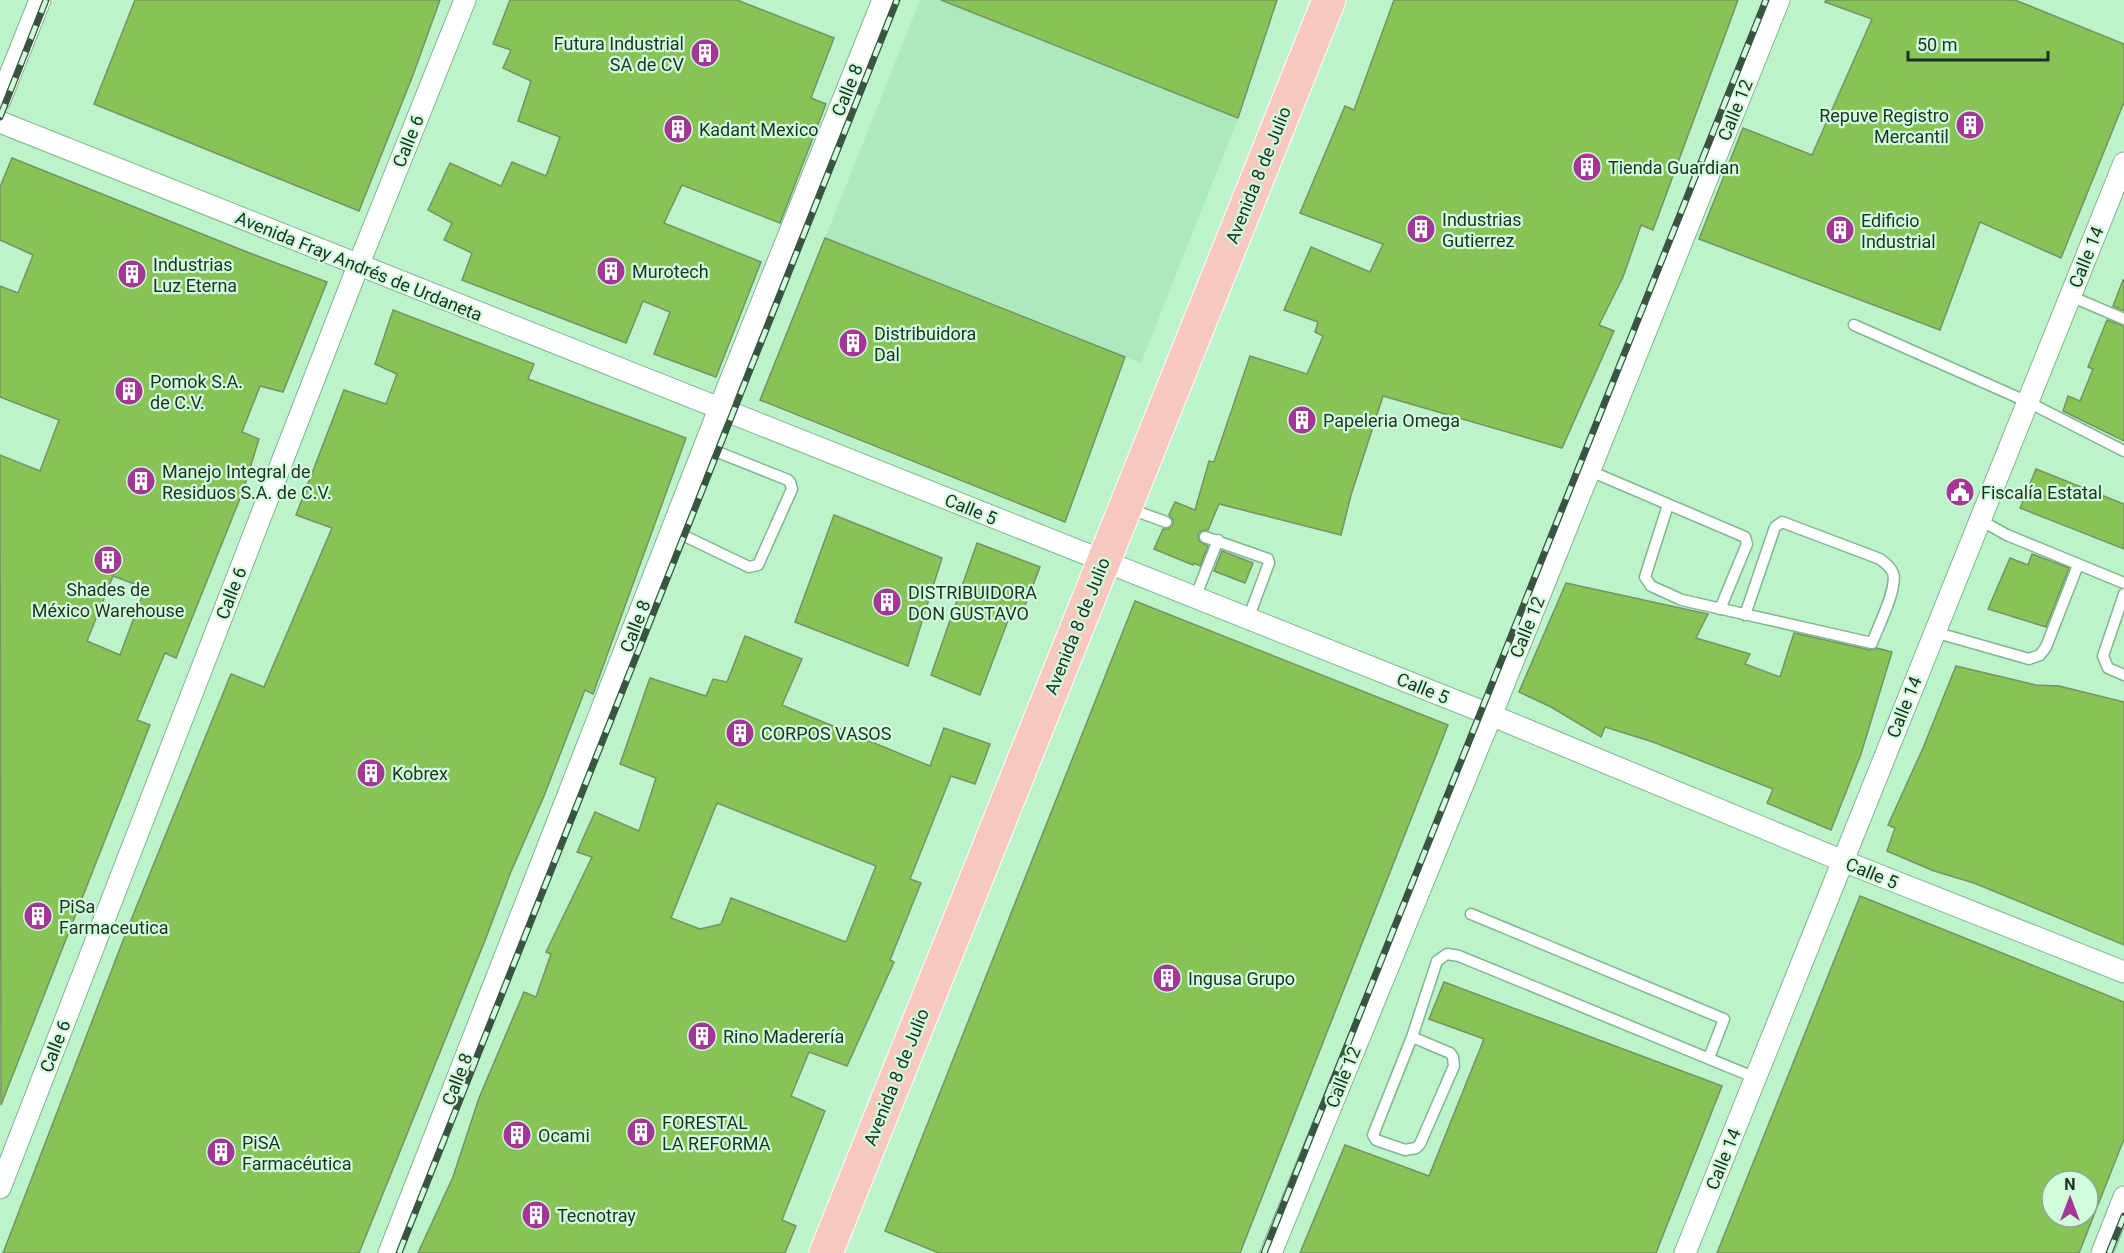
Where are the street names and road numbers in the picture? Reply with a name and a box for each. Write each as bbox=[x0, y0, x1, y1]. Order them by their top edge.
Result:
street label: Calle 8 bbox=[827, 61, 867, 119]
street label: Calle 12 bbox=[1713, 76, 1757, 144]
street label: Avenida 8 de Julio bbox=[1221, 103, 1295, 247]
street label: Calle 6 bbox=[388, 112, 428, 170]
street label: Avenida Fray Andrés de Urdaneta bbox=[233, 207, 485, 325]
street label: Calle 14 bbox=[2064, 223, 2108, 291]
street label: Calle 5 bbox=[942, 489, 1000, 529]
street label: Avenida 8 de Julio bbox=[1040, 554, 1114, 698]
street label: Calle 6 bbox=[211, 564, 251, 622]
street label: Calle 12 bbox=[1505, 593, 1549, 661]
street label: Calle 8 bbox=[615, 597, 655, 655]
street label: Calle 5 bbox=[1394, 668, 1452, 708]
street label: Calle 14 bbox=[1882, 673, 1926, 741]
street label: Calle 5 bbox=[1843, 853, 1901, 893]
street label: Avenida 8 de Julio bbox=[859, 1005, 933, 1149]
street label: Calle 6 bbox=[35, 1017, 75, 1075]
street label: Calle 12 bbox=[1321, 1043, 1365, 1111]
street label: Calle 8 bbox=[437, 1050, 477, 1108]
street label: Calle 14 bbox=[1701, 1125, 1745, 1193]

